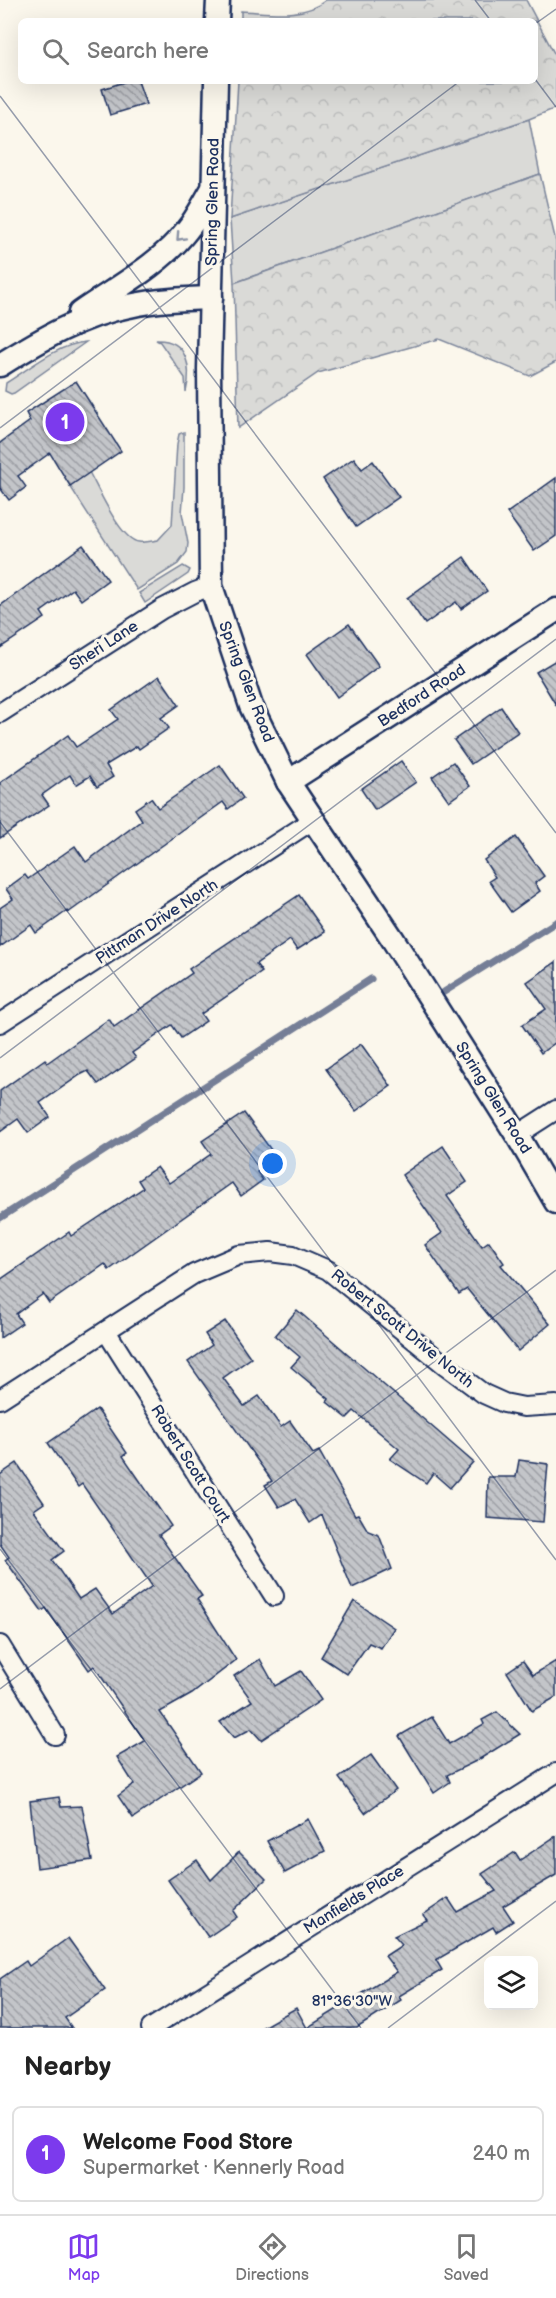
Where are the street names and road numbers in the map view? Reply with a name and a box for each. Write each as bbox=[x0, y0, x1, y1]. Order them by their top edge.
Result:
street label: Spring Glen Road bbox=[202, 138, 224, 266]
street label: Sheri Lane bbox=[66, 616, 142, 675]
street label: Spring Glen Road bbox=[214, 619, 278, 745]
street label: Bedford Road bbox=[375, 661, 469, 731]
street label: Pittman Drive North bbox=[92, 875, 222, 969]
street label: Spring Glen Road bbox=[451, 1039, 535, 1157]
street label: Robert Scott Drive North bbox=[327, 1266, 477, 1392]
street label: Robert Scott Court bbox=[146, 1402, 234, 1526]
street label: Manfields Place bbox=[300, 1861, 408, 1938]

